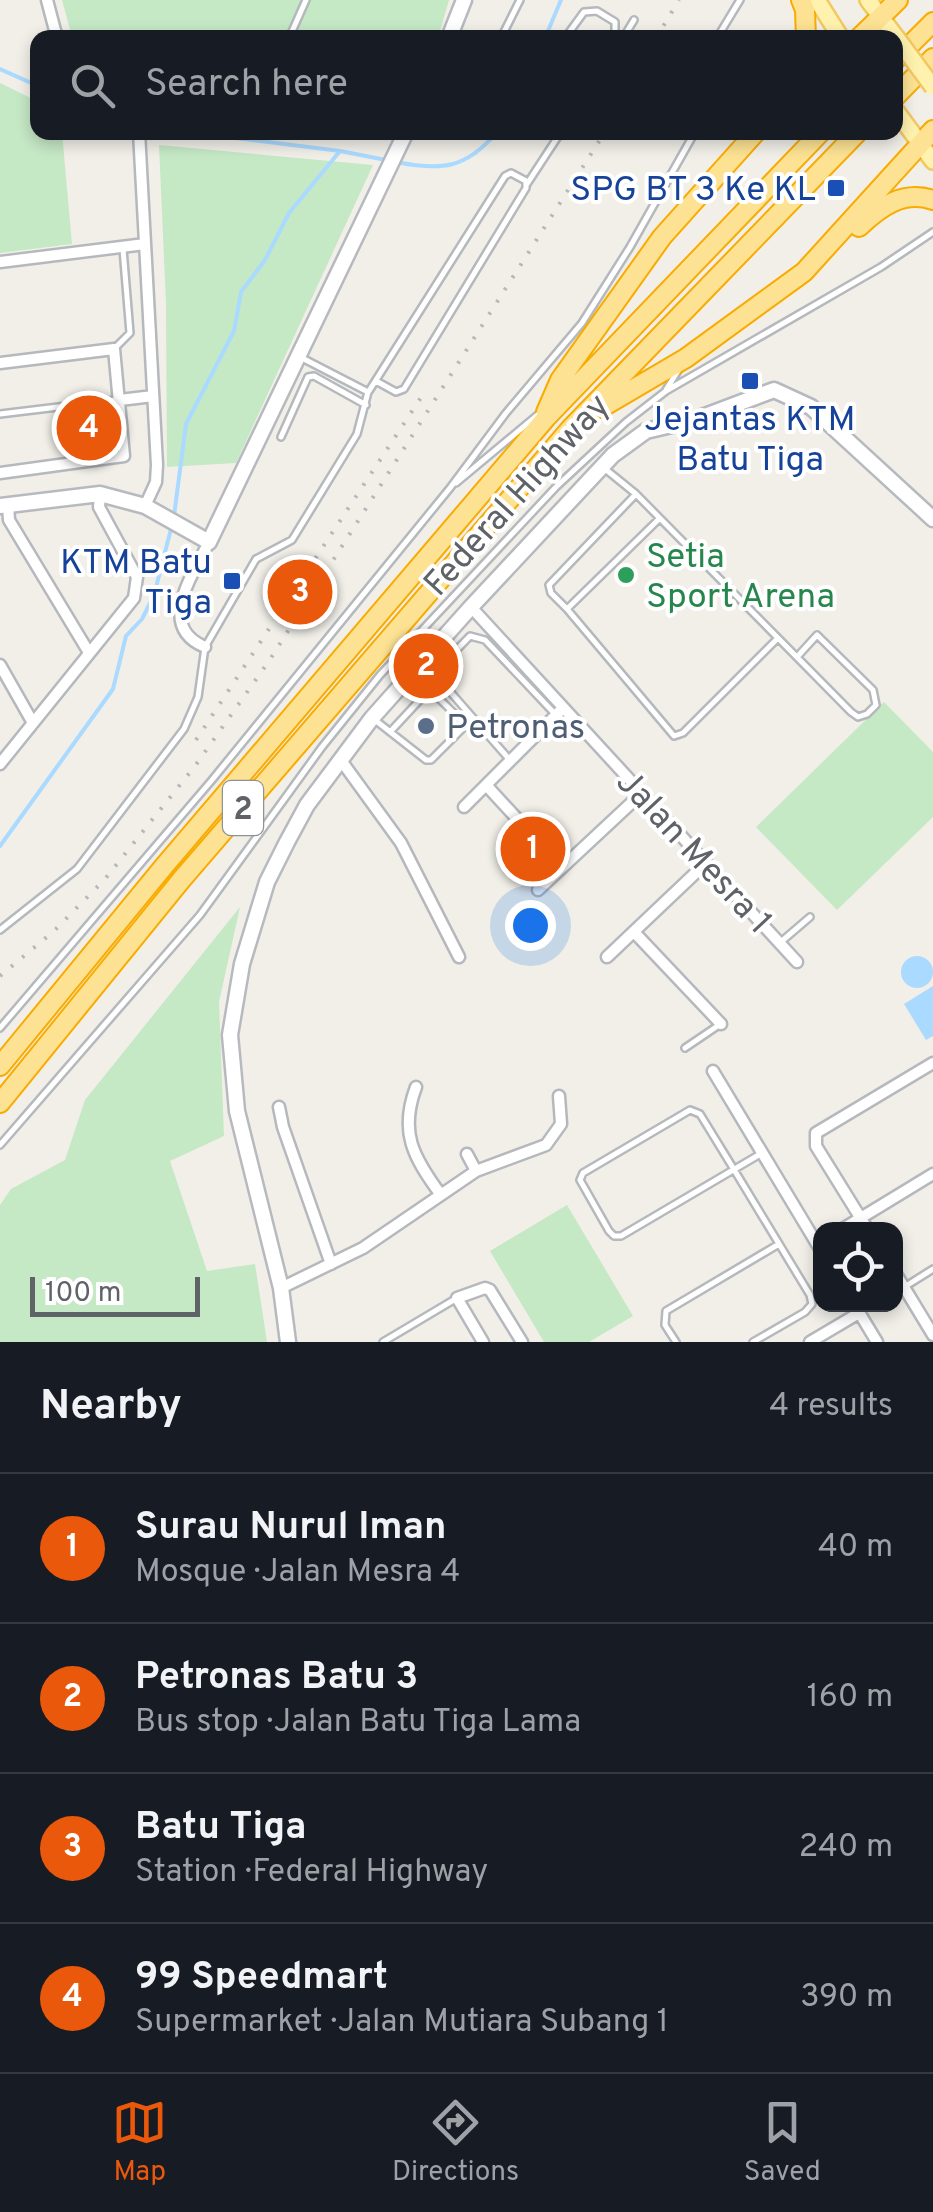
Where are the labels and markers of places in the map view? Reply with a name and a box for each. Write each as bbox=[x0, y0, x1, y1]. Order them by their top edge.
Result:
place label: SPG BT 3 Ke KL bbox=[570, 169, 816, 213]
marker: SPG BT 3 Ke KL bbox=[825, 177, 847, 199]
marker: Jejantas KTM Batu Tiga bbox=[739, 370, 761, 392]
pin: 4 bbox=[56, 390, 122, 466]
place label: Jejantas KTM Batu Tiga bbox=[644, 399, 856, 483]
place label: Setia Sport Arena bbox=[646, 536, 835, 620]
place label: KTM Batu Tiga bbox=[60, 542, 212, 626]
pin: 3 bbox=[268, 554, 332, 630]
marker: Setia Sport Arena bbox=[615, 564, 637, 586]
marker: KTM Batu Tiga bbox=[221, 570, 243, 592]
pin: 2 bbox=[394, 628, 458, 704]
place label: Petronas bbox=[446, 707, 585, 751]
marker: Petronas bbox=[415, 715, 437, 737]
pin: 1 bbox=[500, 812, 566, 886]

